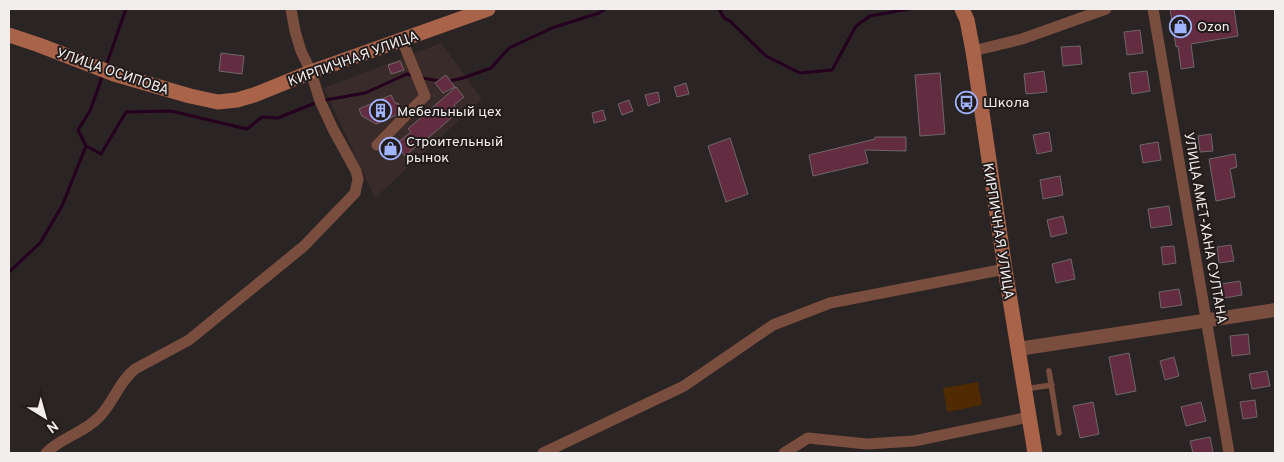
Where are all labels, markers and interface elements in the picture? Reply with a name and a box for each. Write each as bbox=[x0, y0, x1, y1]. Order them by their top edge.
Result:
shop icon: Ozon bbox=[1169, 14, 1193, 38]
place label: Ozon bbox=[1197, 19, 1230, 36]
street label: КИРПИЧНАЯ УЛИЦА bbox=[286, 28, 421, 91]
street label: УЛИЦА ОСИПОВА bbox=[54, 45, 171, 100]
bus stop icon: Школа bbox=[955, 90, 979, 114]
place label: Школа bbox=[983, 95, 1029, 112]
building icon: Мебельный цех bbox=[369, 99, 393, 123]
place label: Мебельный цех bbox=[397, 104, 502, 121]
street label: УЛИЦА АМЕТ-ХАНА СУЛТАНА bbox=[1179, 131, 1230, 326]
place label: Строительный рынок bbox=[406, 134, 503, 167]
shop icon: Строительный рынок bbox=[378, 137, 402, 161]
street label: КИРПИЧНАЯ УЛИЦА bbox=[978, 162, 1017, 301]
north arrow bbox=[20, 392, 70, 442]
text: N bbox=[43, 416, 61, 436]

